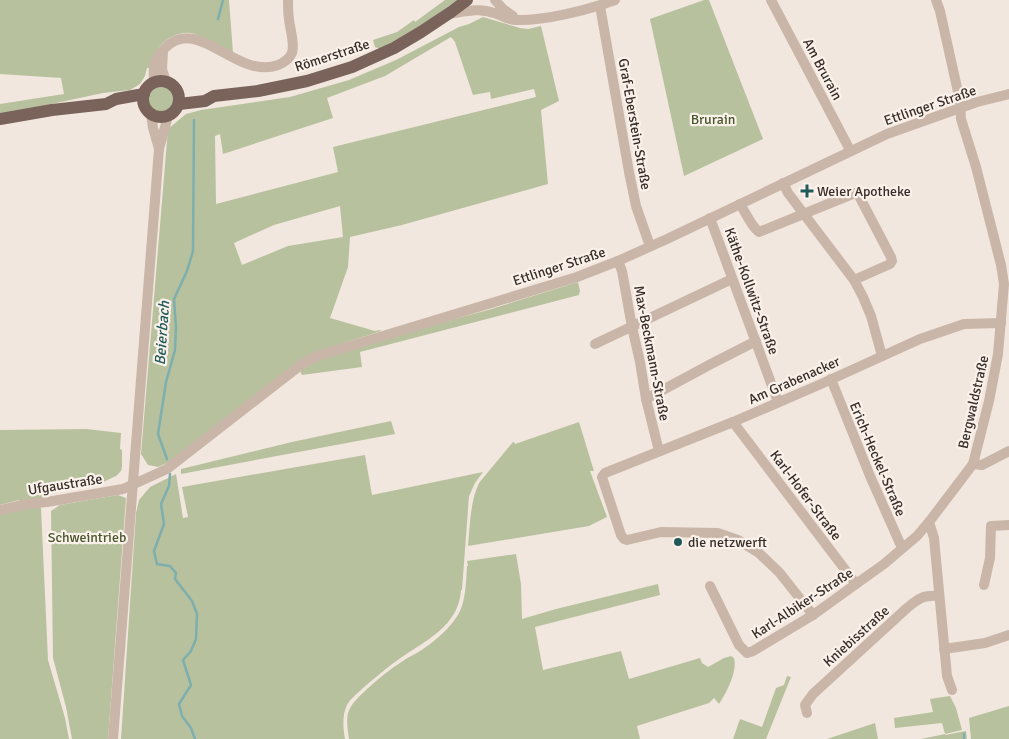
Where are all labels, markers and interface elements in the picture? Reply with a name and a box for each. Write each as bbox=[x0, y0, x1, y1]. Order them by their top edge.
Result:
street label: Römerstraße bbox=[293, 35, 372, 76]
street label: Am Brurain bbox=[799, 35, 846, 103]
street label: Graf-Eberstein-Straße bbox=[615, 57, 654, 191]
street label: Ettlinger Straße bbox=[882, 82, 978, 129]
park label: Brurain bbox=[691, 111, 735, 128]
place label: Weier Apotheke bbox=[817, 183, 911, 200]
marker: Weier Apotheke bbox=[801, 185, 813, 197]
street label: Käthe-Kollwitz-Straße bbox=[721, 225, 782, 357]
street label: Ettlinger Straße bbox=[511, 244, 608, 289]
street label: Max-Beckmann-Straße bbox=[630, 284, 673, 422]
water label: Beierbach bbox=[151, 299, 173, 366]
street label: Am Grabenacker bbox=[746, 352, 843, 408]
street label: Bergwaldstraße bbox=[954, 354, 992, 450]
street label: Erich-Heckel-Straße bbox=[846, 399, 909, 519]
street label: Karl-Hofer-Straße bbox=[766, 447, 845, 544]
street label: Ufgaustraße bbox=[27, 470, 103, 499]
park label: Schweintrieb bbox=[48, 529, 126, 546]
place label: die netzwerft bbox=[688, 534, 767, 551]
marker: die netzwerft bbox=[672, 536, 684, 548]
street label: Karl-Albiker-Straße bbox=[748, 564, 856, 643]
street label: Kniebisstraße bbox=[820, 602, 893, 670]

